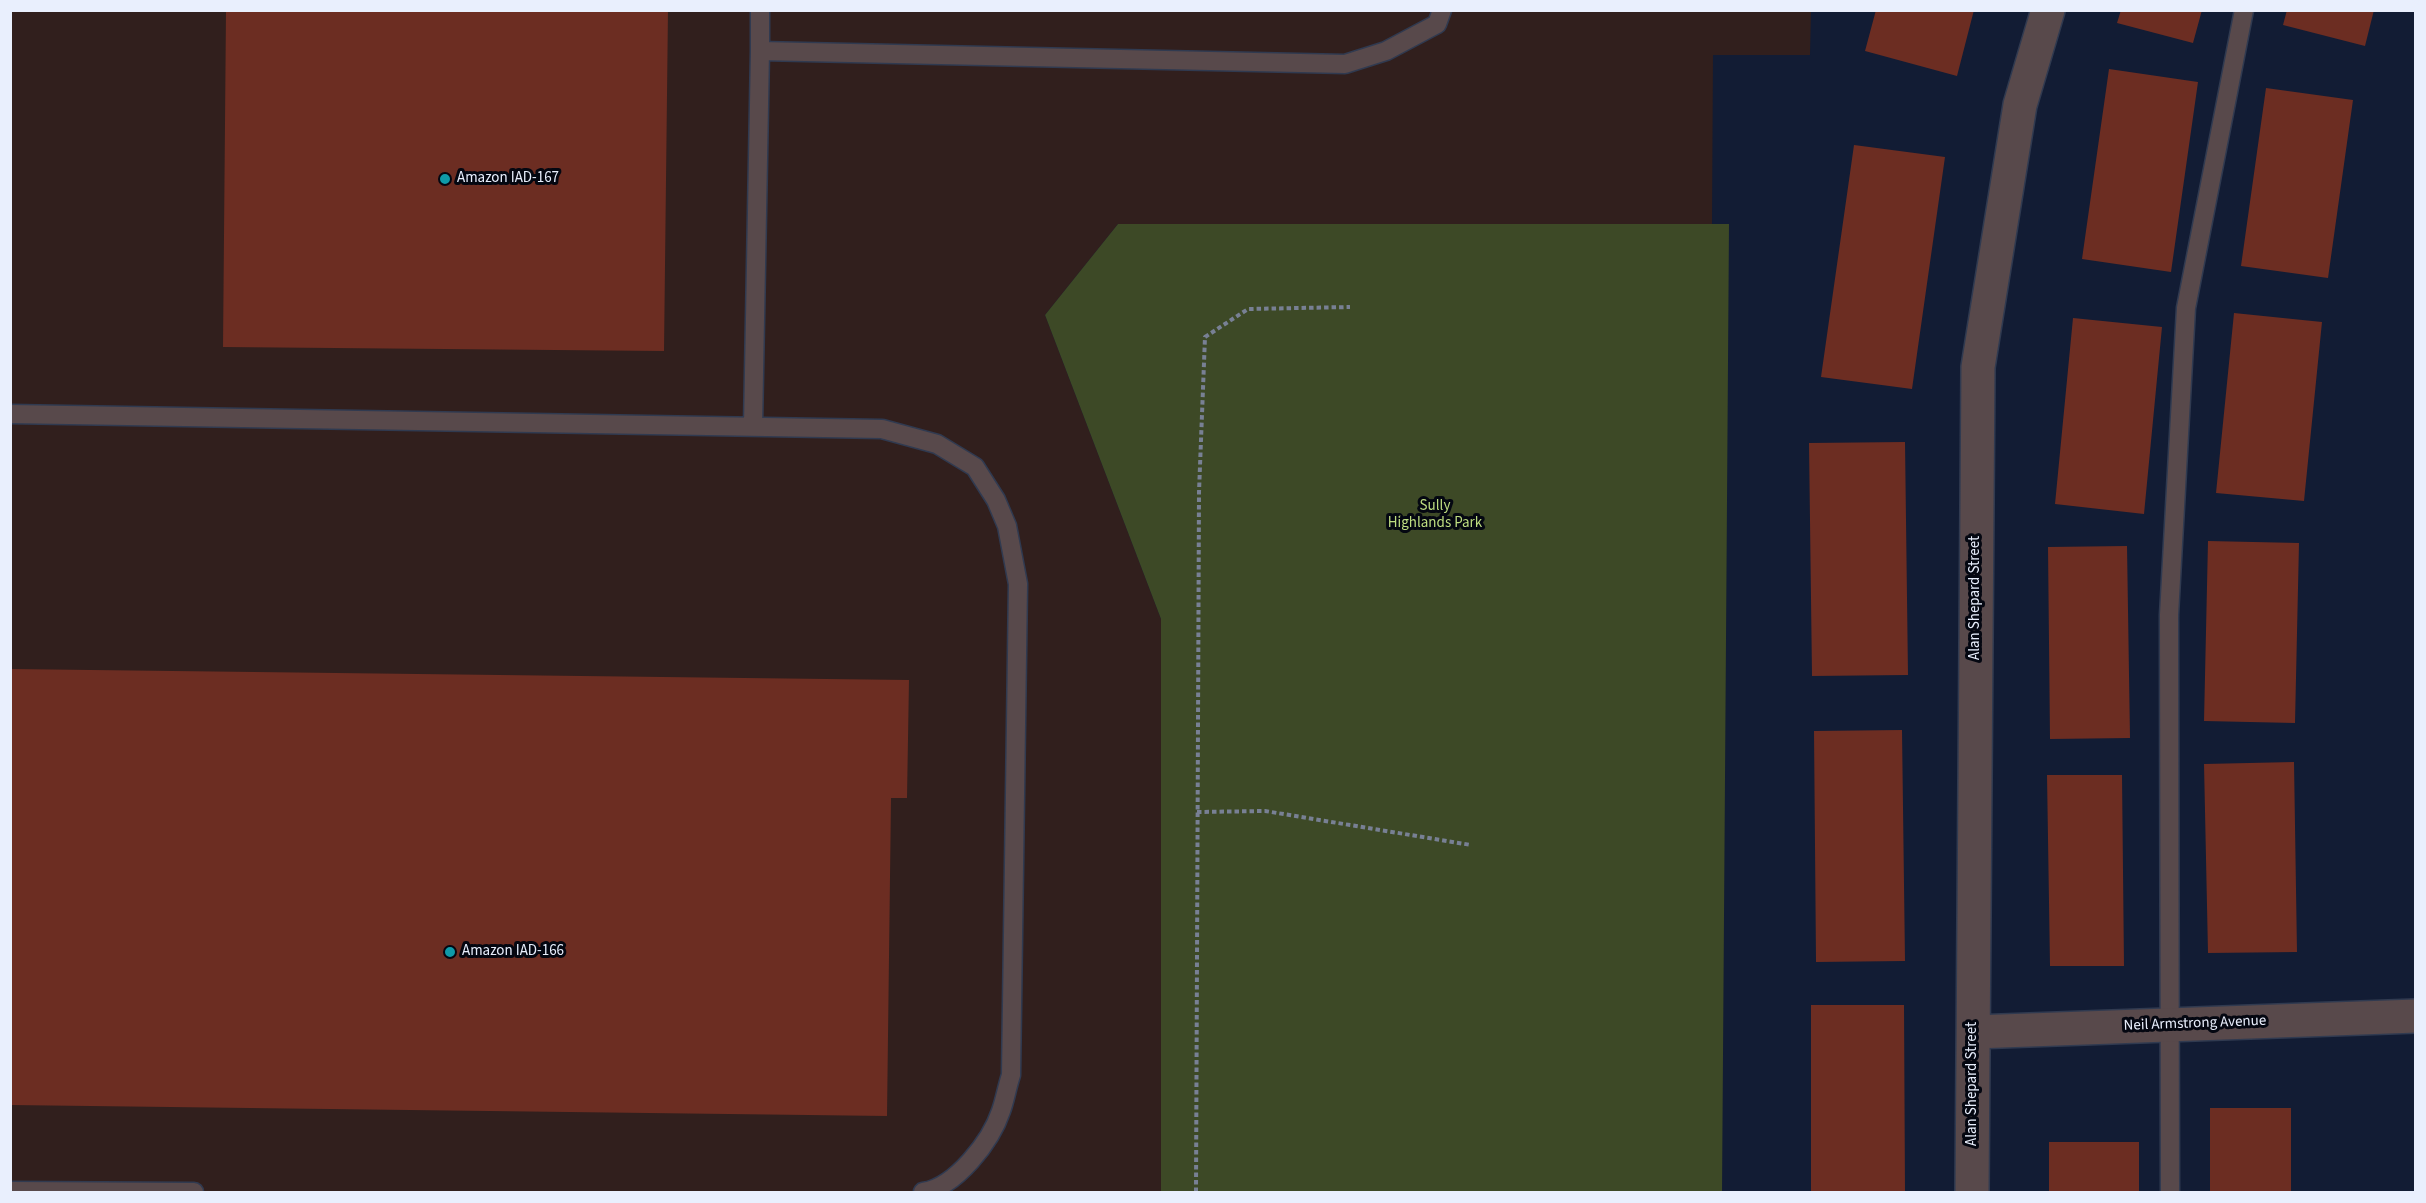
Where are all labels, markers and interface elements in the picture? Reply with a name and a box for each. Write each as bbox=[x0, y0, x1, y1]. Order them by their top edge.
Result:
place label: Amazon IAD-167 bbox=[457, 170, 559, 188]
marker: Amazon IAD-167 bbox=[438, 172, 452, 186]
park label: Sully Highlands Park bbox=[1388, 498, 1482, 533]
street label: Alan Shepard Street bbox=[1967, 536, 1985, 660]
place label: Amazon IAD-166 bbox=[462, 943, 564, 961]
marker: Amazon IAD-166 bbox=[443, 945, 457, 959]
street label: Neil Armstrong Avenue bbox=[2123, 1013, 2267, 1035]
street label: Alan Shepard Street bbox=[1964, 1022, 1982, 1146]

